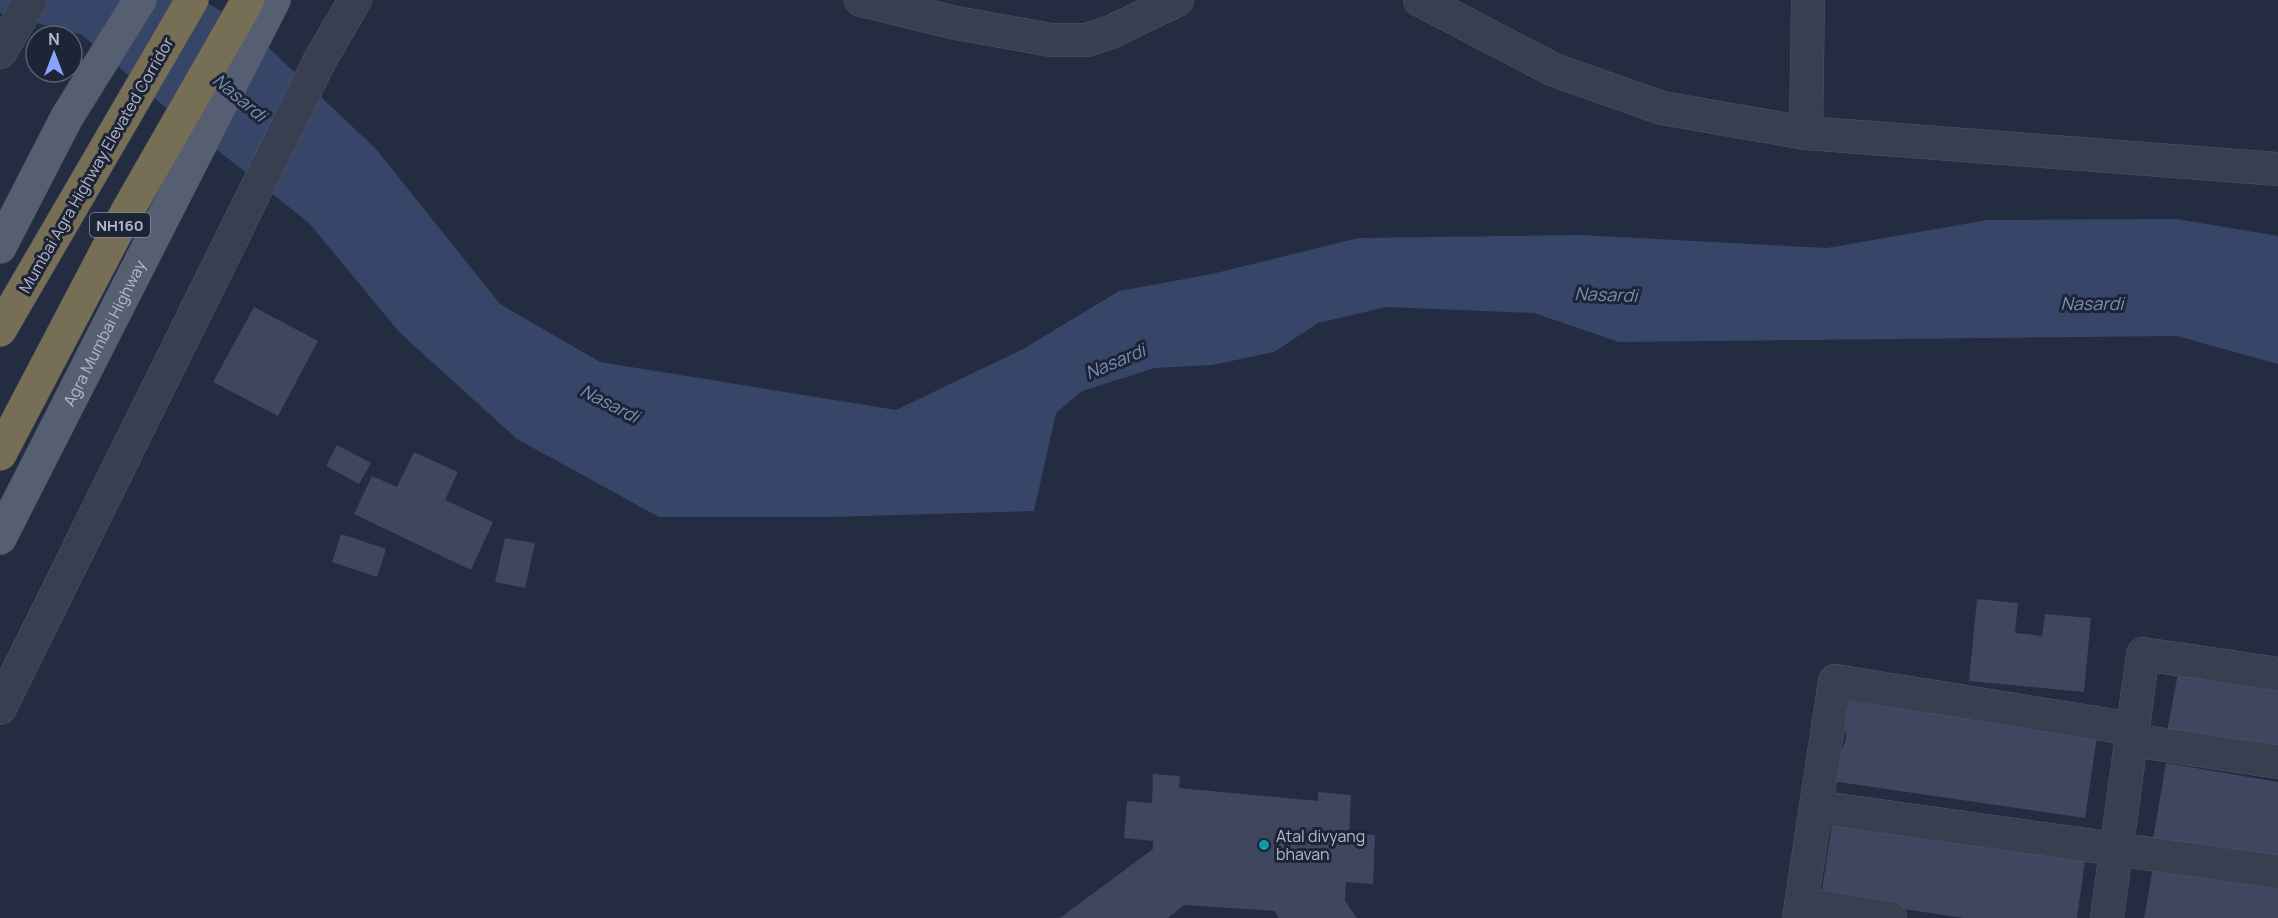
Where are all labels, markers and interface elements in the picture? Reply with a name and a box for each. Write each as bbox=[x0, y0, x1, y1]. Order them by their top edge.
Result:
north arrow bbox=[24, 24, 84, 84]
text: N bbox=[48, 28, 60, 50]
street label: Mumbai Agra Highway Elevated Corridor bbox=[13, 33, 179, 297]
water label: Nasardi bbox=[208, 68, 274, 128]
road number: NH160 bbox=[90, 213, 150, 237]
street label: Agra Mumbai Highway bbox=[58, 256, 151, 410]
water label: Nasardi bbox=[1574, 281, 1641, 307]
water label: Nasardi bbox=[2061, 291, 2126, 315]
water label: Nasardi bbox=[1081, 337, 1151, 384]
water label: Nasardi bbox=[577, 378, 646, 429]
place label: Atal divyang bhavan bbox=[1276, 825, 1365, 865]
marker: Atal divyang bhavan bbox=[1257, 838, 1271, 852]

